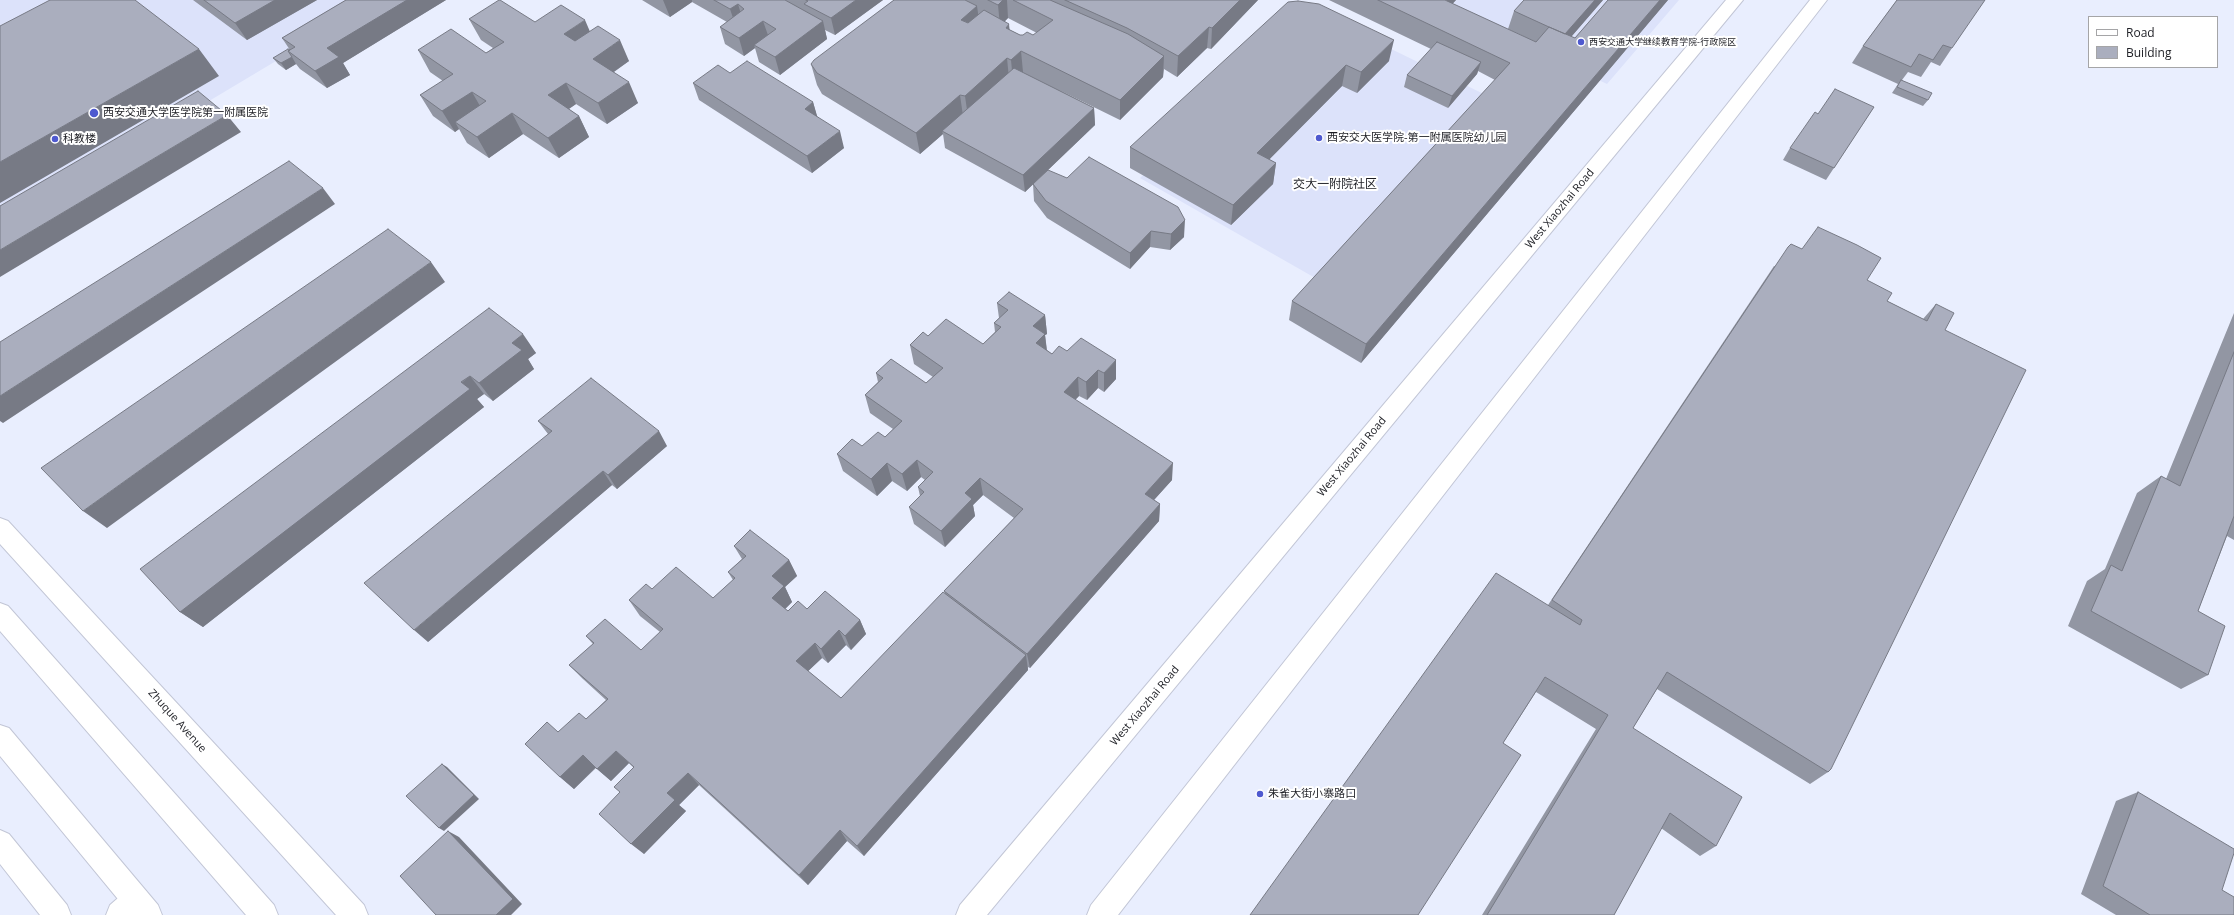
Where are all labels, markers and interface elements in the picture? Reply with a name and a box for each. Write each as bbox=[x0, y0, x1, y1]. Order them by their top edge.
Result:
legend bbox=[2088, 16, 2218, 68]
text: Road bbox=[2126, 24, 2155, 41]
marker: 西安交通大学继续教育学院-行政院区 bbox=[1576, 37, 1586, 47]
place label: 西安交通大学继续教育学院-行政院区 bbox=[1589, 37, 1736, 47]
text: Building bbox=[2126, 44, 2171, 61]
place label: 西安交通大学医学院第一附属医院 bbox=[103, 106, 268, 120]
marker: 西安交通大学医学院第一附属医院 bbox=[88, 107, 100, 119]
place label: 西安交大医学院-第一附属医院幼儿园 bbox=[1327, 131, 1507, 145]
place label: 科教楼 bbox=[63, 132, 96, 146]
marker: 西安交大医学院-第一附属医院幼儿园 bbox=[1314, 133, 1324, 143]
marker: 科教楼 bbox=[50, 134, 60, 144]
street label: West Xiaozhai Road bbox=[1523, 166, 1597, 252]
district label: 交大一附院社区 bbox=[1293, 178, 1377, 192]
street label: West Xiaozhai Road bbox=[1315, 414, 1389, 500]
street label: West Xiaozhai Road bbox=[1108, 663, 1182, 749]
street label: Zhuque Avenue bbox=[145, 687, 209, 755]
place label: 朱雀大街小寨路口 bbox=[1268, 787, 1356, 801]
marker: 朱雀大街小寨路口 bbox=[1255, 789, 1265, 799]

